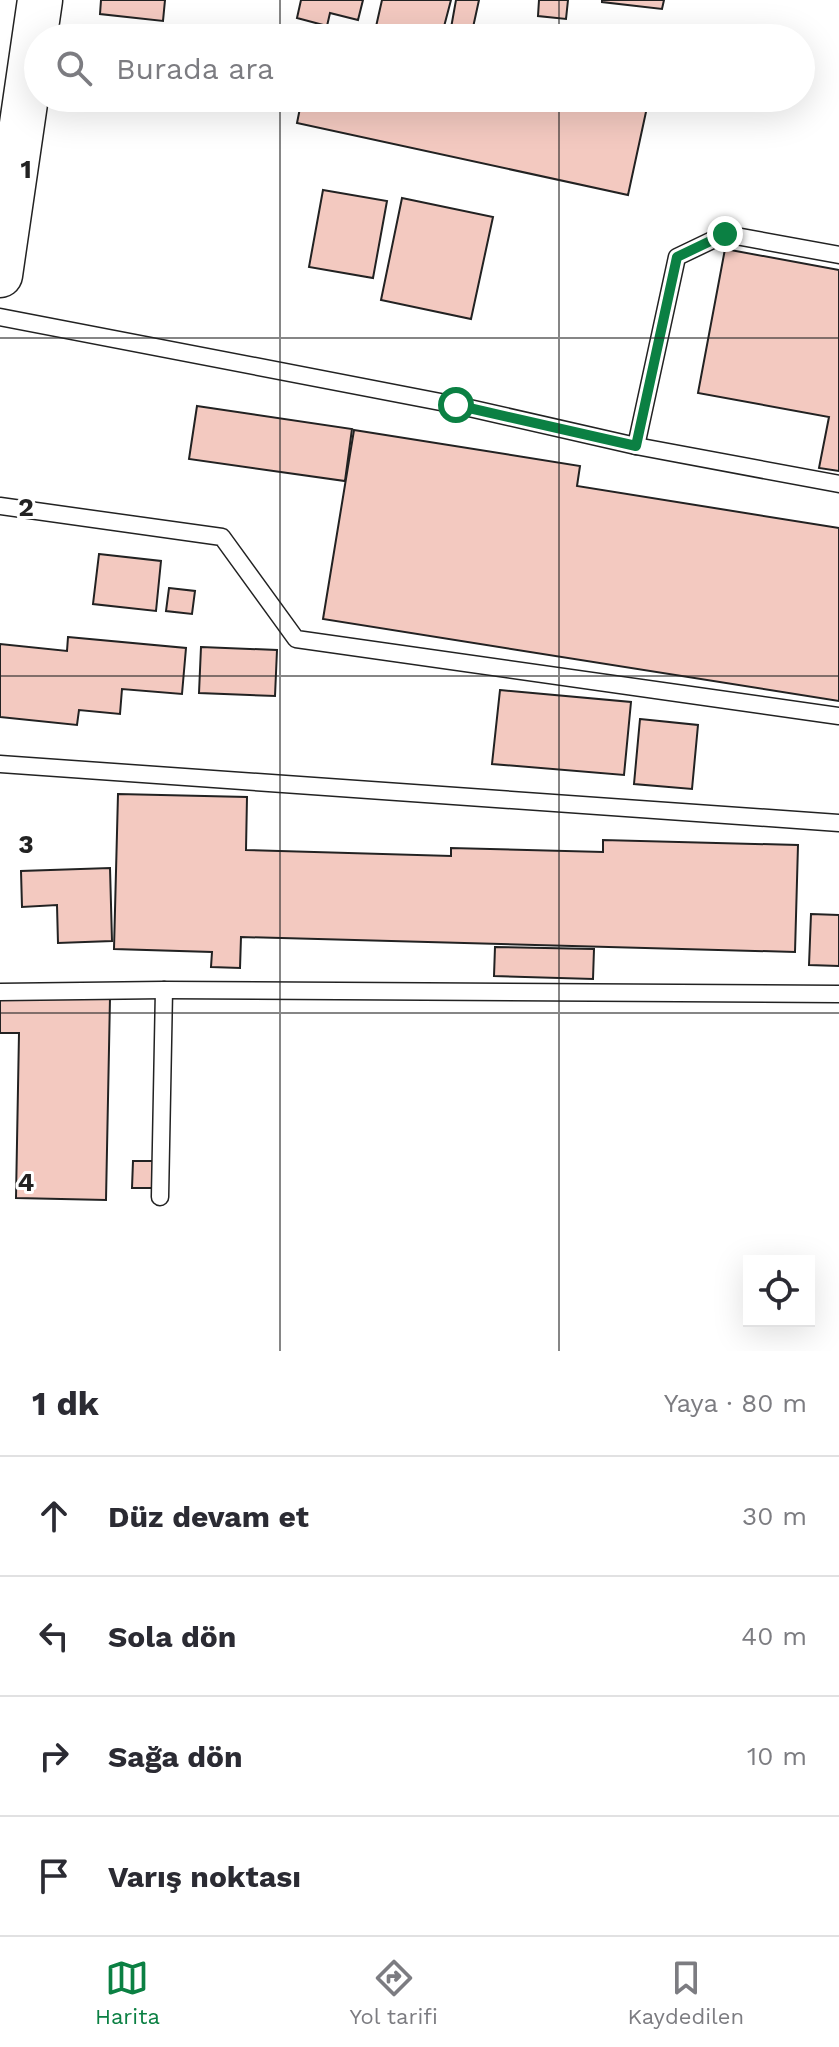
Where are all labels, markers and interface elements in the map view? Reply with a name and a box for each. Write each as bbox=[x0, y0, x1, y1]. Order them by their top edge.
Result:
search box bbox=[24, 24, 815, 112]
icon: search bbox=[52, 46, 96, 90]
text: Burada ara bbox=[116, 51, 274, 86]
text: 1 bbox=[20, 154, 32, 184]
route end bbox=[707, 216, 743, 252]
route start bbox=[438, 387, 474, 423]
text: 2 bbox=[18, 492, 34, 522]
text: 3 bbox=[18, 829, 34, 859]
text: 4 bbox=[18, 1167, 35, 1197]
map controls bbox=[743, 1255, 815, 1327]
button: locate bbox=[743, 1255, 815, 1327]
text: 1 dk bbox=[32, 1383, 99, 1423]
text: Yaya · 80 m bbox=[664, 1388, 807, 1418]
icon: ahead bbox=[32, 1494, 76, 1538]
text: Düz devam et bbox=[108, 1499, 309, 1534]
text: 30 m bbox=[742, 1501, 807, 1531]
icon: left bbox=[32, 1614, 76, 1658]
text: Sola dön bbox=[108, 1619, 236, 1654]
text: 40 m bbox=[741, 1621, 807, 1651]
icon: right bbox=[32, 1734, 76, 1778]
text: Sağa dön bbox=[108, 1739, 243, 1774]
text: 10 m bbox=[747, 1741, 807, 1771]
icon: arrive bbox=[32, 1854, 76, 1898]
text: Varış noktası bbox=[108, 1859, 301, 1894]
tab: Harita bbox=[95, 1956, 160, 2029]
tab: Yol tarifi bbox=[350, 1956, 438, 2029]
tab: Kaydedilen bbox=[628, 1956, 744, 2029]

